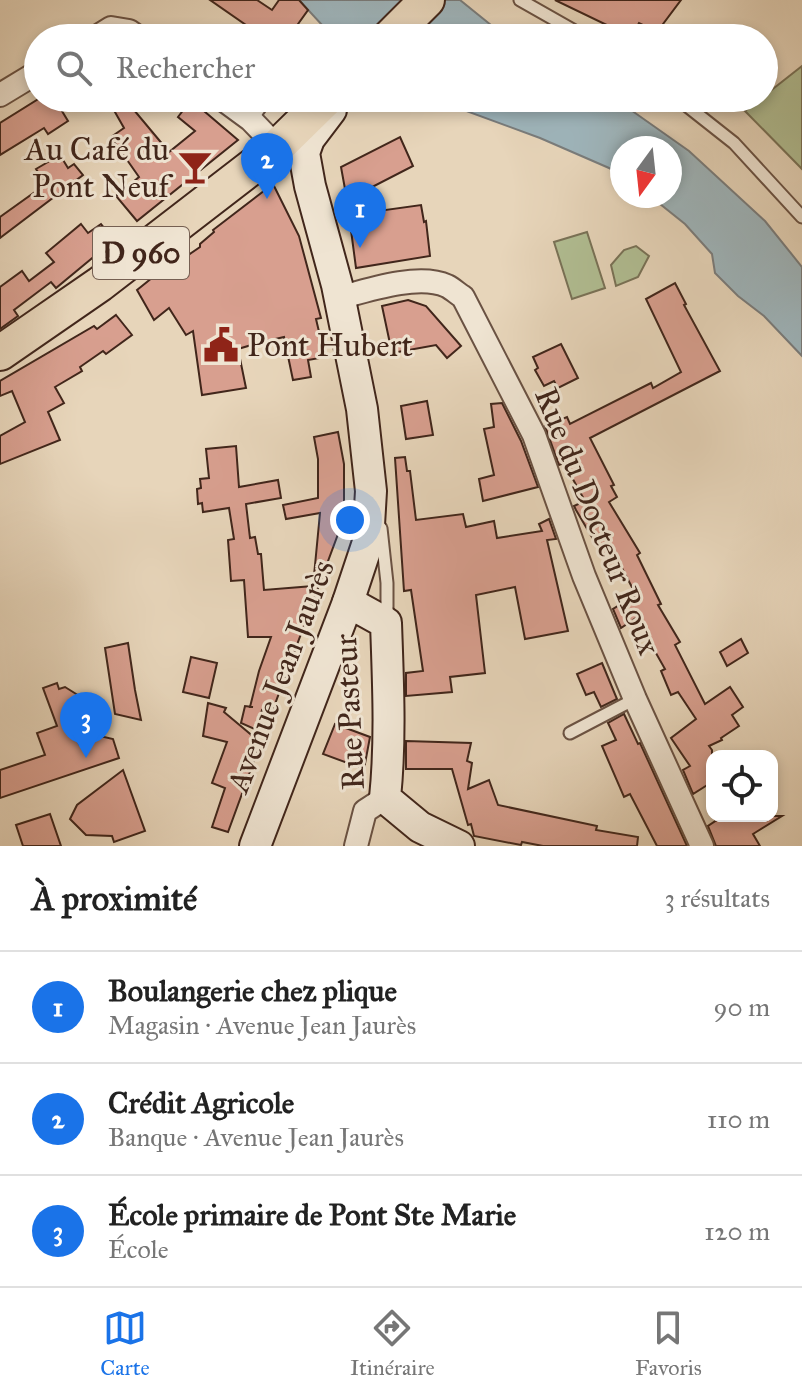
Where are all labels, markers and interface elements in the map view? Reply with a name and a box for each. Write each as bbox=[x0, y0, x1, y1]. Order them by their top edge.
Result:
search box bbox=[24, 24, 778, 112]
icon: search bbox=[52, 46, 96, 90]
text: Rechercher bbox=[116, 50, 255, 86]
place label: Au Café du Pont Neuf bbox=[23, 130, 174, 206]
pin: 2 bbox=[241, 133, 293, 199]
north arrow bbox=[610, 136, 682, 208]
bar icon: Au Café du Pont Neuf bbox=[176, 148, 214, 186]
pin: 1 bbox=[334, 182, 386, 248]
road number: D 960 bbox=[93, 227, 189, 279]
public building icon: Pont Hubert bbox=[202, 326, 240, 364]
place label: Pont Hubert bbox=[247, 326, 413, 365]
street label: Rue du Docteur Roux bbox=[526, 382, 669, 661]
your location bbox=[330, 500, 370, 540]
street label: Avenue Jean Jaurès bbox=[217, 554, 343, 800]
street label: Rue Pasteur bbox=[326, 633, 373, 791]
pin: 3 bbox=[60, 692, 112, 758]
map controls bbox=[706, 750, 778, 822]
button: locate bbox=[706, 750, 778, 822]
text: À proximité bbox=[32, 878, 197, 919]
text: 3 résultats bbox=[664, 882, 770, 914]
text: Boulangerie chez plique bbox=[108, 973, 397, 1009]
text: 1 bbox=[53, 991, 63, 1023]
text: 90 m bbox=[713, 991, 770, 1023]
text: Magasin · Avenue Jean Jaurès bbox=[108, 1009, 416, 1041]
text: Crédit Agricole bbox=[108, 1085, 294, 1121]
text: 2 bbox=[52, 1103, 64, 1135]
text: 110 m bbox=[707, 1103, 770, 1135]
text: Banque · Avenue Jean Jaurès bbox=[108, 1121, 404, 1153]
text: École primaire de Pont Ste Marie bbox=[108, 1197, 516, 1233]
text: 3 bbox=[53, 1215, 63, 1247]
text: 120 m bbox=[704, 1215, 770, 1247]
text: École bbox=[108, 1233, 169, 1265]
tab: Carte bbox=[100, 1306, 150, 1381]
tab: Itinéraire bbox=[350, 1306, 435, 1381]
tab: Favoris bbox=[635, 1306, 702, 1381]

